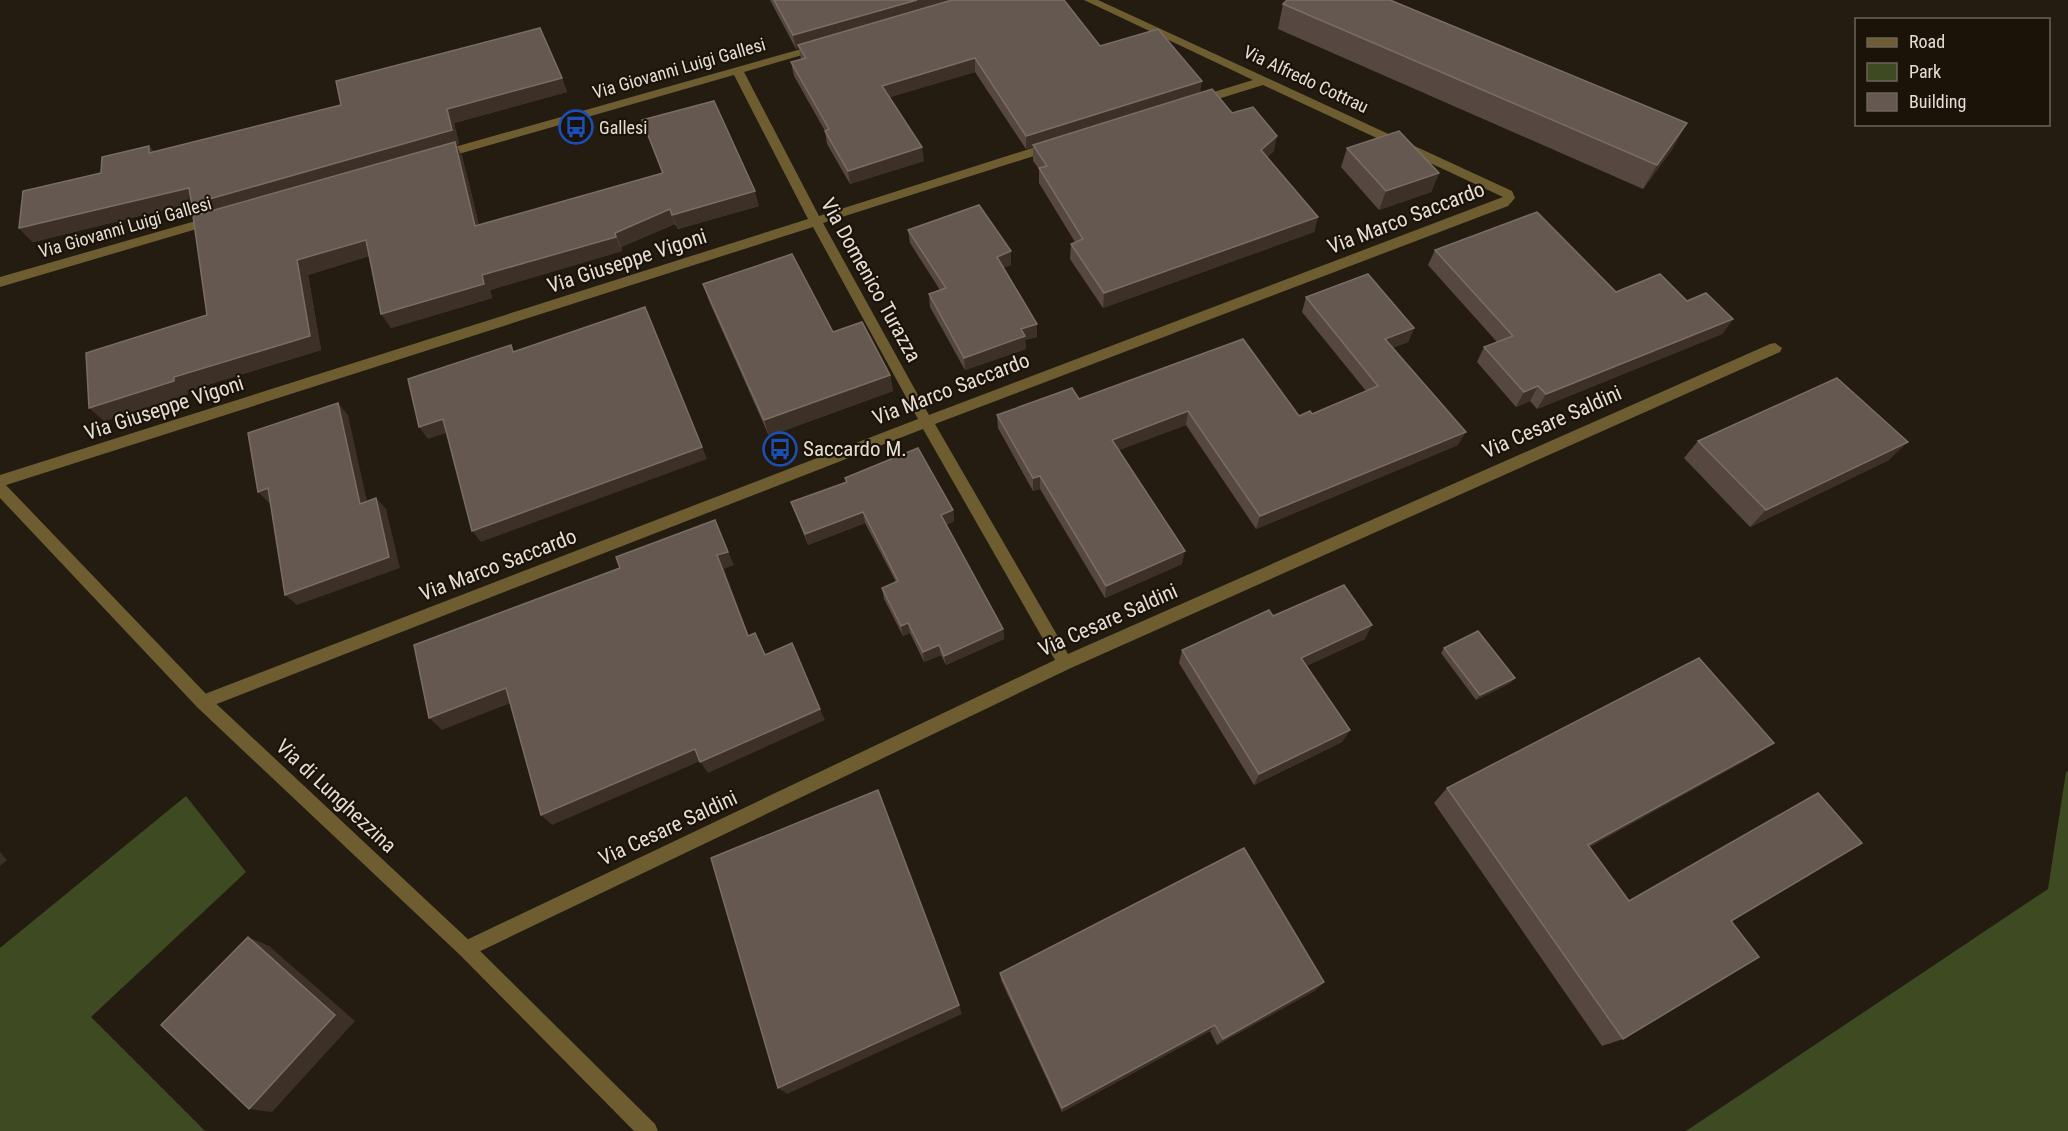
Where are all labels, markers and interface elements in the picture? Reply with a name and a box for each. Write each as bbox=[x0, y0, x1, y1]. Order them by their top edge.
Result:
legend bbox=[1855, 18, 2050, 126]
text: Road bbox=[1909, 31, 1945, 52]
street label: Via Giovanni Luigi Gallesi bbox=[590, 33, 768, 103]
street label: Via Alfredo Cottrau bbox=[1240, 41, 1372, 117]
text: Park bbox=[1909, 61, 1941, 82]
text: Building bbox=[1909, 91, 1966, 112]
bus stop icon: Gallesi bbox=[558, 109, 594, 145]
place label: Gallesi bbox=[599, 117, 647, 138]
street label: Via Marco Saccardo bbox=[1324, 177, 1488, 259]
street label: Via Giovanni Luigi Gallesi bbox=[36, 192, 214, 262]
street label: Via Domenico Turazza bbox=[816, 194, 926, 366]
street label: Via Giuseppe Vigoni bbox=[544, 224, 710, 298]
street label: Via Marco Saccardo bbox=[869, 348, 1033, 430]
street label: Via Giuseppe Vigoni bbox=[81, 371, 247, 445]
street label: Via Cesare Saldini bbox=[1479, 381, 1625, 463]
bus stop icon: Saccardo M. bbox=[762, 431, 798, 467]
place label: Saccardo M. bbox=[803, 437, 907, 461]
street label: Via Marco Saccardo bbox=[416, 524, 580, 606]
street label: Via Cesare Saldini bbox=[1035, 579, 1181, 661]
street label: Via di Lunghezzina bbox=[271, 734, 401, 858]
street label: Via Cesare Saldini bbox=[595, 785, 741, 871]

